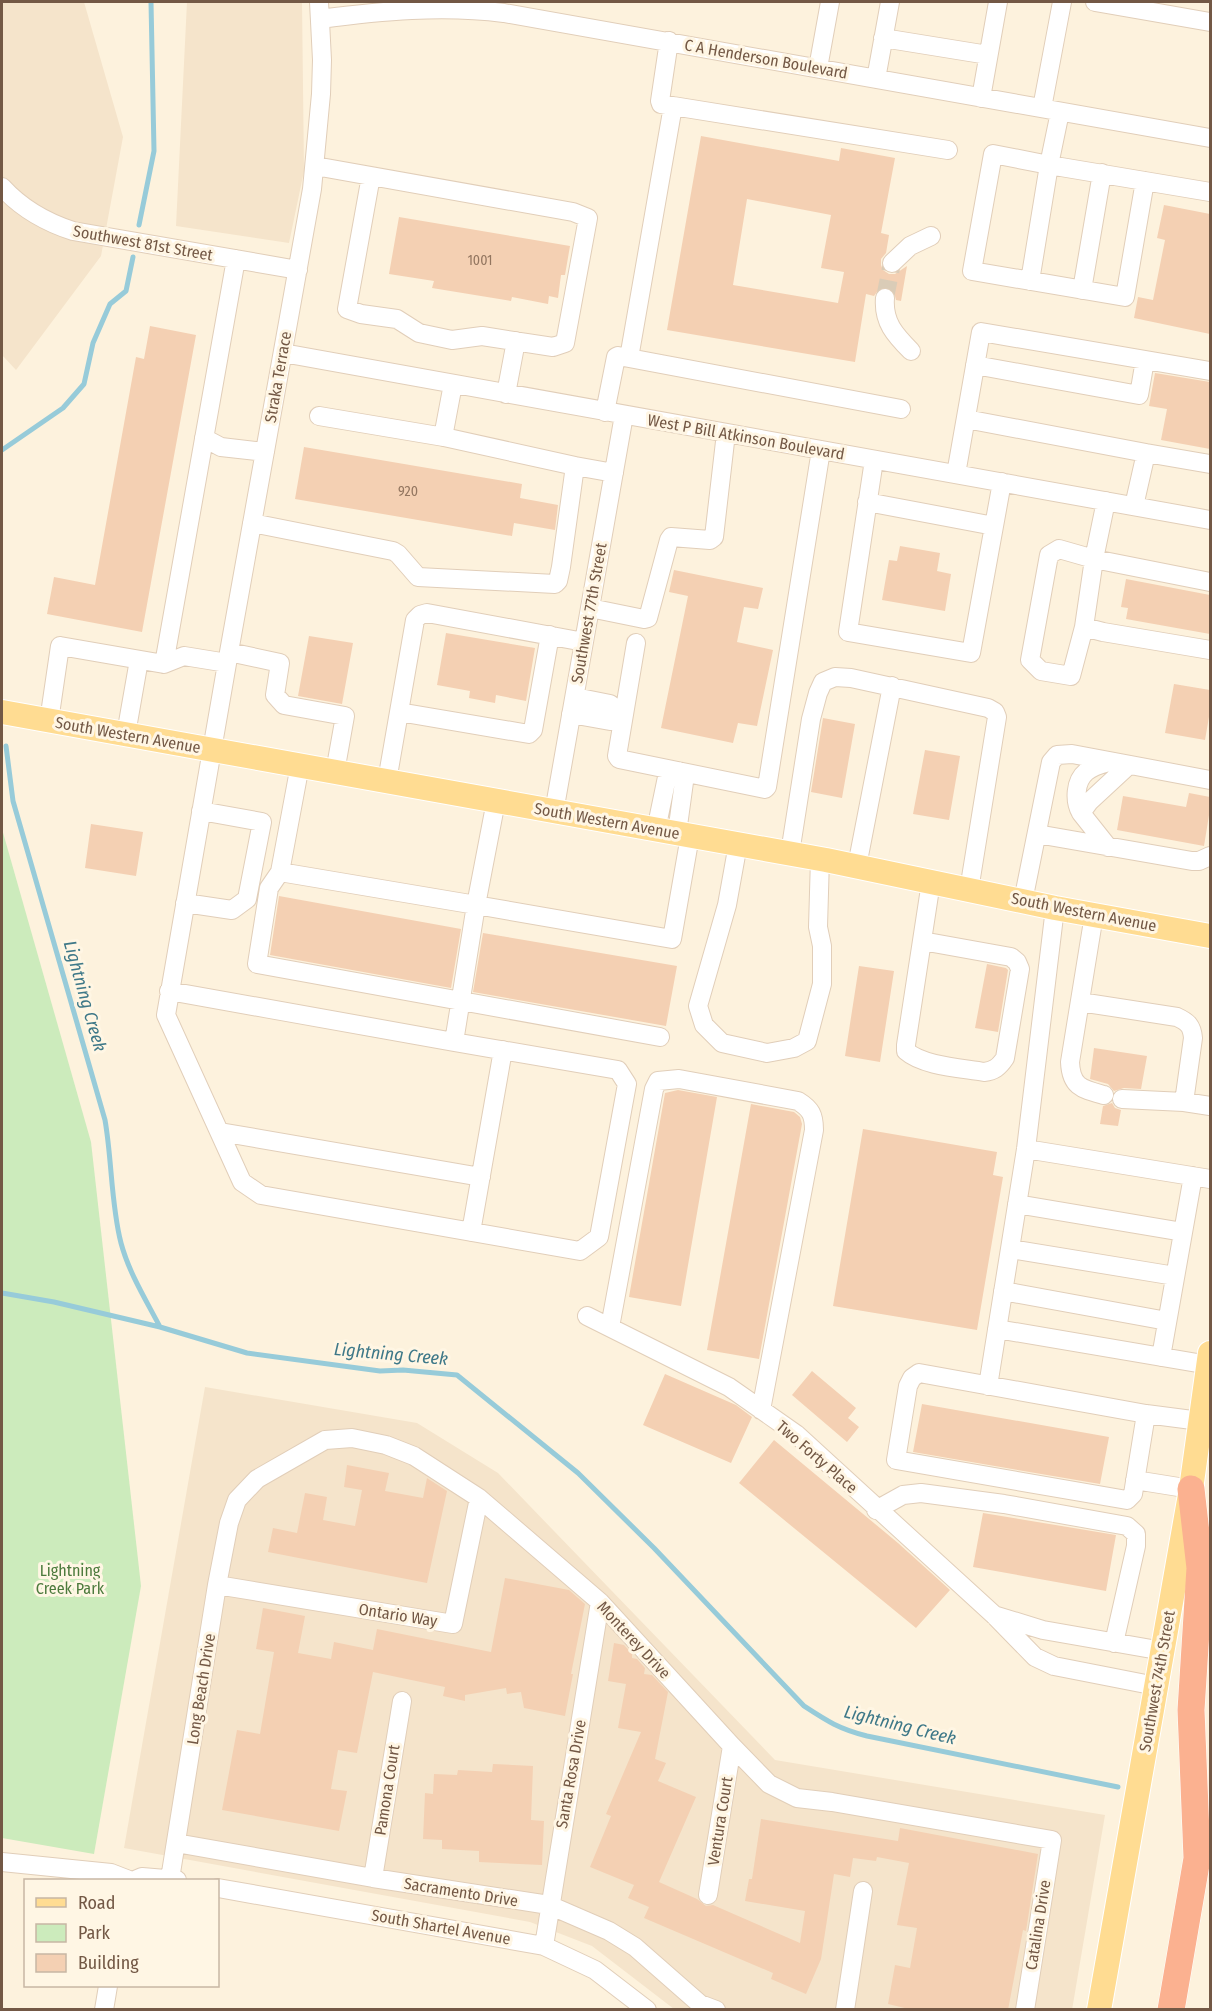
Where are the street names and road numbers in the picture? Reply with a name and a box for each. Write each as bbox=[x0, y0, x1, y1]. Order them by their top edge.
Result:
street label: C A Henderson Boulevard bbox=[683, 35, 849, 83]
street label: Southwest 81st Street bbox=[72, 221, 215, 265]
street label: Straka Terrace bbox=[261, 330, 295, 424]
street label: West P Bill Atkinson Boulevard bbox=[646, 410, 846, 464]
street label: Southwest 77th Street bbox=[567, 540, 611, 685]
street label: South Western Avenue bbox=[54, 713, 202, 757]
street label: South Western Avenue bbox=[533, 799, 681, 843]
street label: South Western Avenue bbox=[1010, 889, 1158, 935]
street label: Two Forty Place bbox=[773, 1417, 861, 1497]
street label: Monterey Drive bbox=[593, 1597, 675, 1683]
street label: Ontario Way bbox=[357, 1599, 440, 1631]
street label: Southwest 74th Street bbox=[1135, 1608, 1179, 1753]
street label: Long Beach Drive bbox=[183, 1632, 219, 1746]
street label: Santa Rosa Drive bbox=[552, 1718, 590, 1830]
street label: Pamona Court bbox=[370, 1743, 404, 1837]
street label: Ventura Court bbox=[704, 1774, 737, 1867]
street label: Sacramento Drive bbox=[403, 1874, 519, 1910]
street label: Catalina Drive bbox=[1022, 1879, 1054, 1971]
street label: South Shartel Avenue bbox=[370, 1905, 512, 1949]

